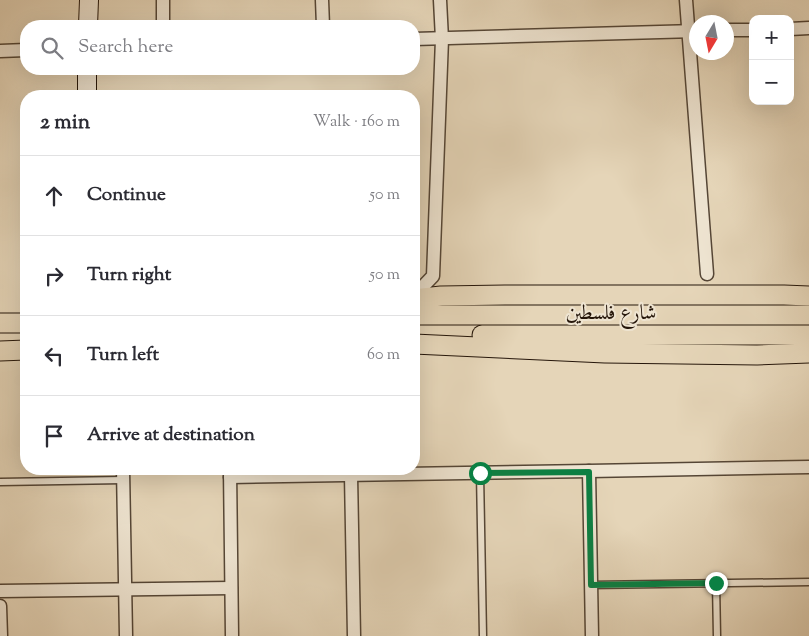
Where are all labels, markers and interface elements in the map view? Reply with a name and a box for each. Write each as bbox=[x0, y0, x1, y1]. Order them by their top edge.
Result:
north arrow bbox=[689, 15, 734, 60]
map controls bbox=[749, 15, 794, 105]
button: + bbox=[749, 15, 794, 60]
search box bbox=[20, 20, 420, 75]
icon: search bbox=[38, 34, 66, 62]
text: Search here bbox=[78, 34, 173, 61]
button: − bbox=[749, 60, 794, 105]
text: 2 min bbox=[40, 108, 90, 138]
text: Walk · 160 m bbox=[313, 111, 400, 134]
icon: ahead bbox=[40, 182, 68, 210]
text: Continue bbox=[87, 182, 166, 209]
text: 50 m bbox=[369, 184, 400, 207]
icon: right bbox=[40, 262, 68, 290]
text: Turn right bbox=[87, 262, 171, 289]
text: 50 m bbox=[369, 264, 400, 287]
street label: شارع فلسطين bbox=[566, 299, 656, 330]
icon: left bbox=[40, 342, 68, 370]
text: Turn left bbox=[87, 342, 159, 369]
text: 60 m bbox=[367, 344, 400, 367]
icon: arrive bbox=[40, 422, 68, 450]
text: Arrive at destination bbox=[87, 422, 255, 449]
route start bbox=[469, 462, 492, 485]
route end bbox=[705, 572, 728, 595]

